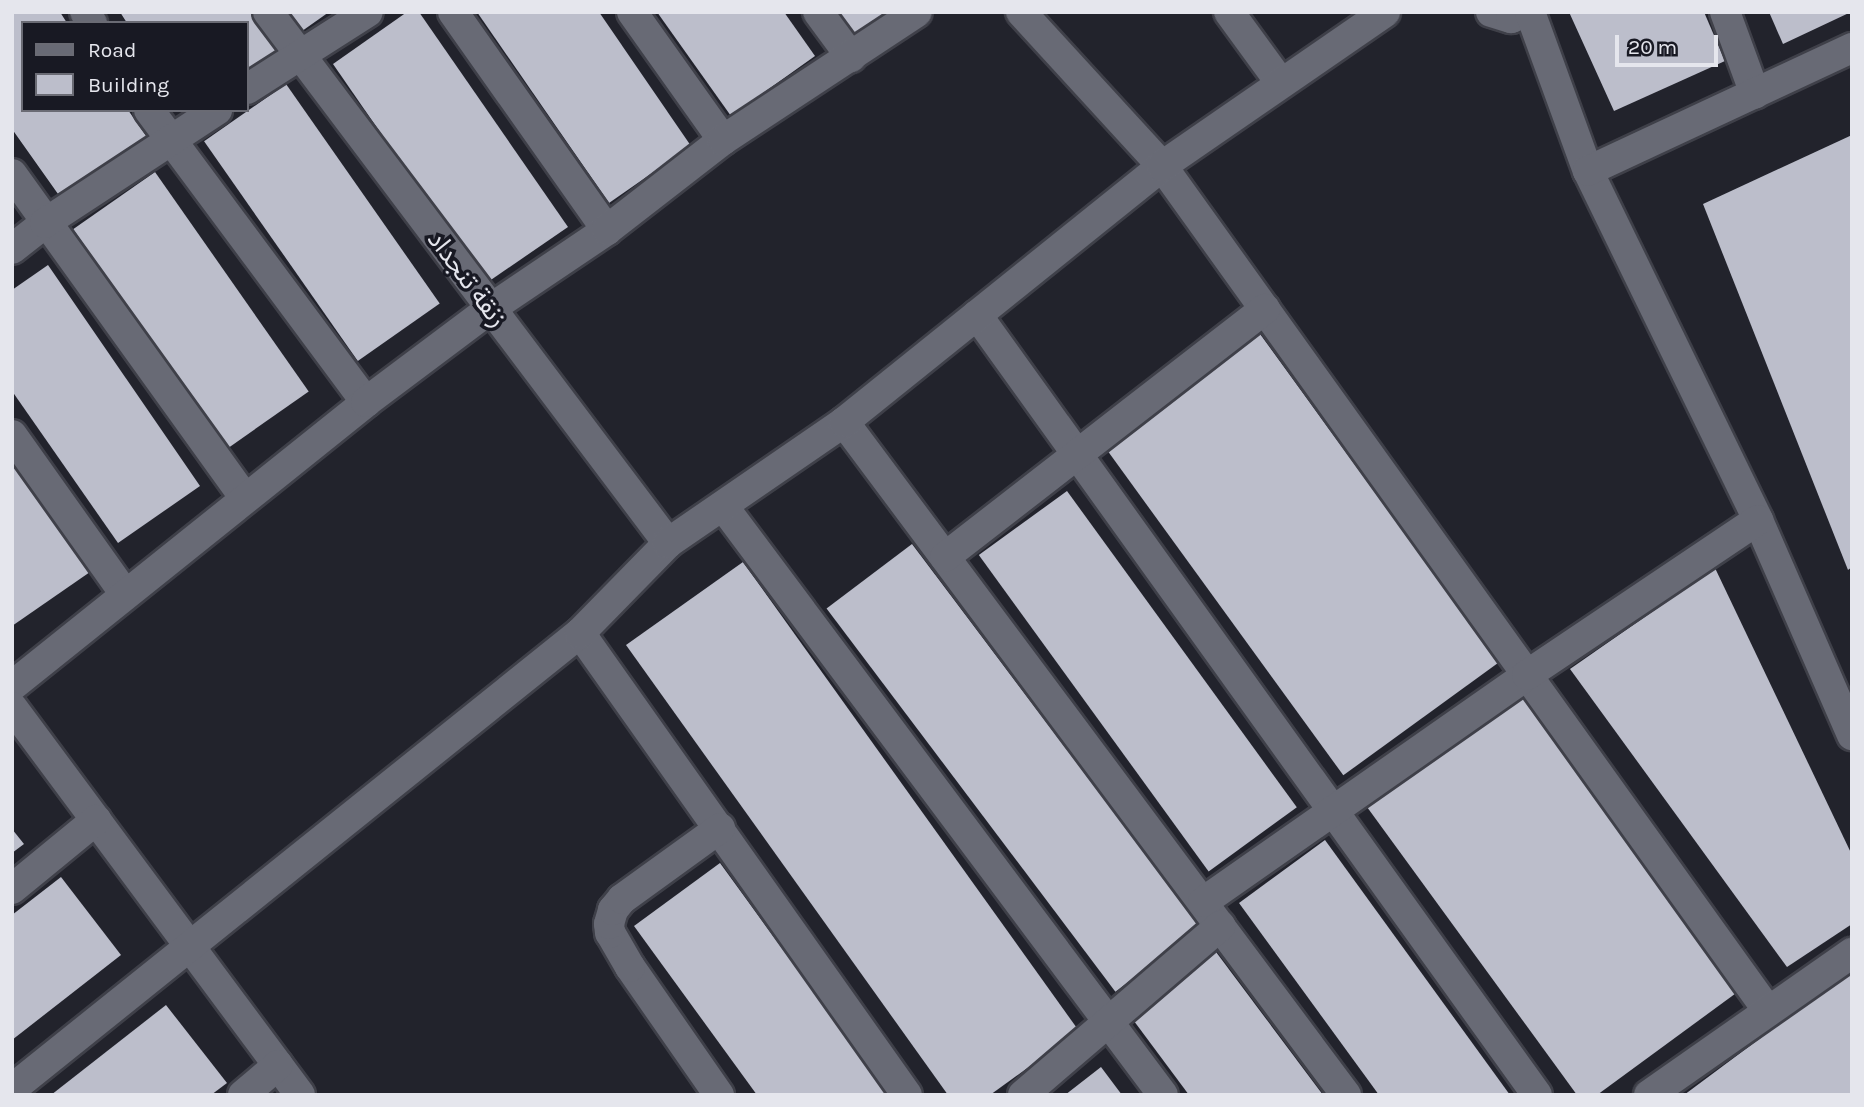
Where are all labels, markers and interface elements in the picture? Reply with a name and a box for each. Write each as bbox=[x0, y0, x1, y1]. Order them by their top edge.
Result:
legend bbox=[21, 21, 248, 112]
scale bar bbox=[1619, 21, 1722, 65]
text: 20 m bbox=[1628, 35, 1677, 59]
text: Road bbox=[88, 38, 136, 62]
text: Building bbox=[88, 73, 169, 97]
street label: زنقة تنجداد bbox=[421, 224, 513, 334]

